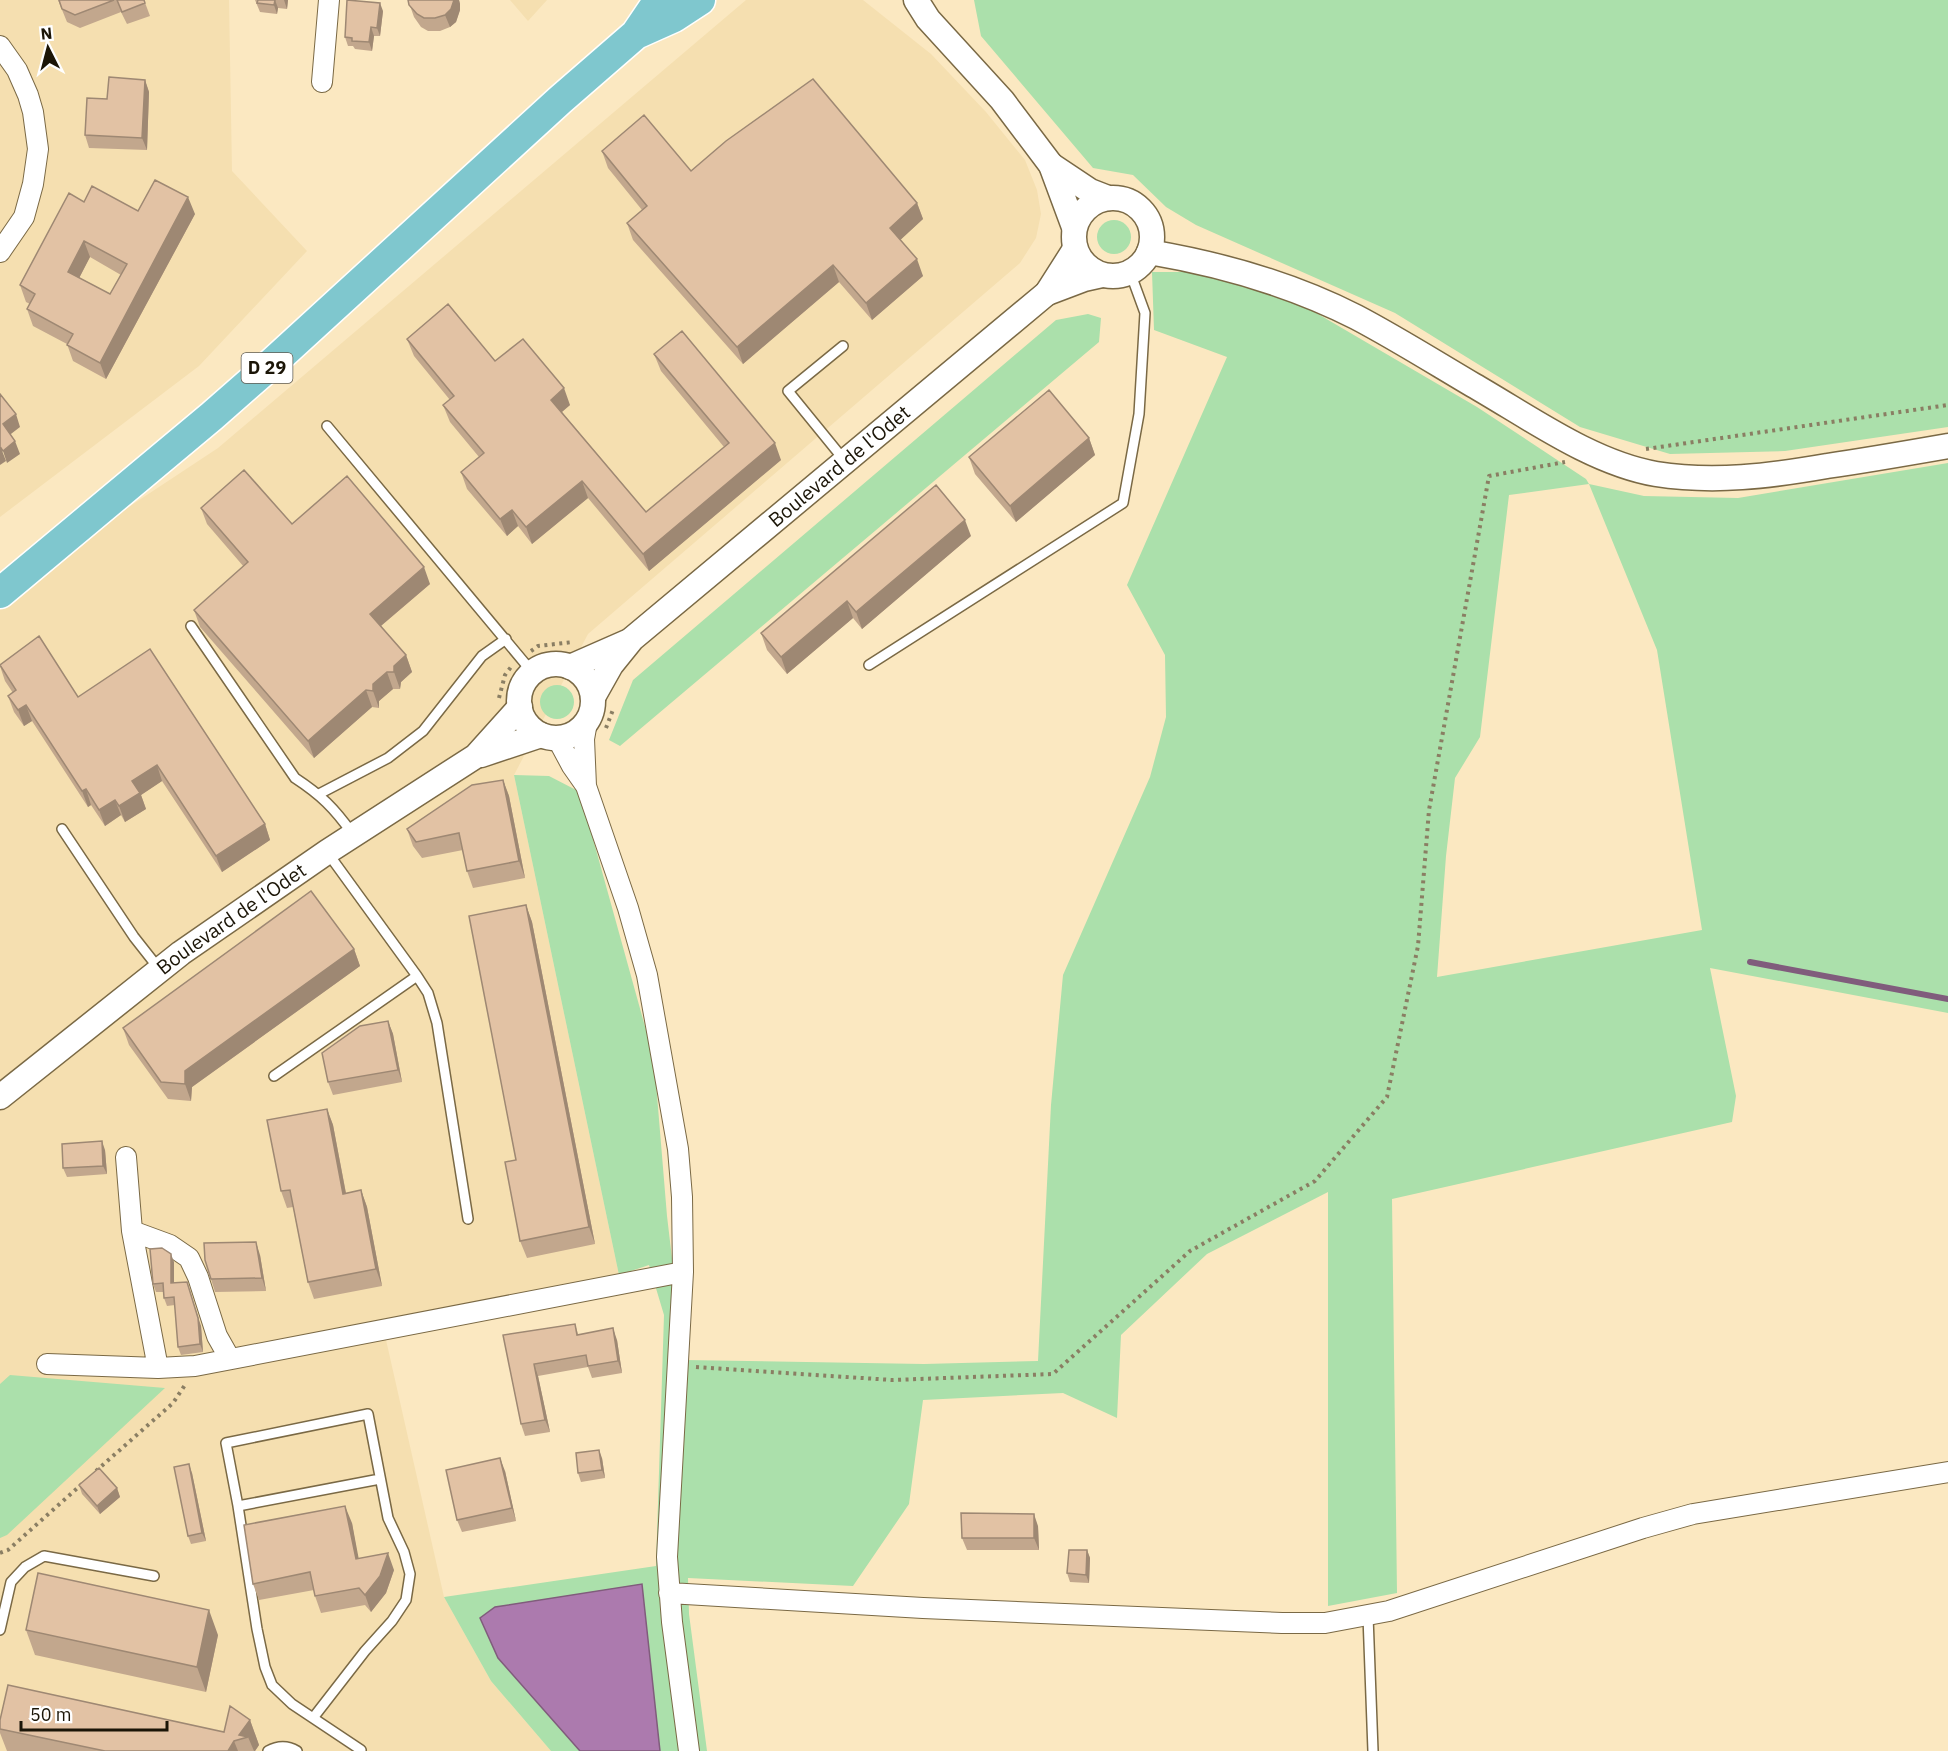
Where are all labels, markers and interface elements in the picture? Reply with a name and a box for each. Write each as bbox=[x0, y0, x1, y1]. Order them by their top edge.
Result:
north arrow bbox=[18, 18, 78, 78]
text: N bbox=[40, 23, 53, 44]
road number: D 29 bbox=[242, 353, 292, 383]
street label: Boulevard de l'Odet bbox=[762, 399, 916, 533]
street label: Boulevard de l'Odet bbox=[151, 857, 311, 981]
scale bar bbox=[21, 1694, 166, 1732]
text: 50 m bbox=[30, 1703, 72, 1726]

